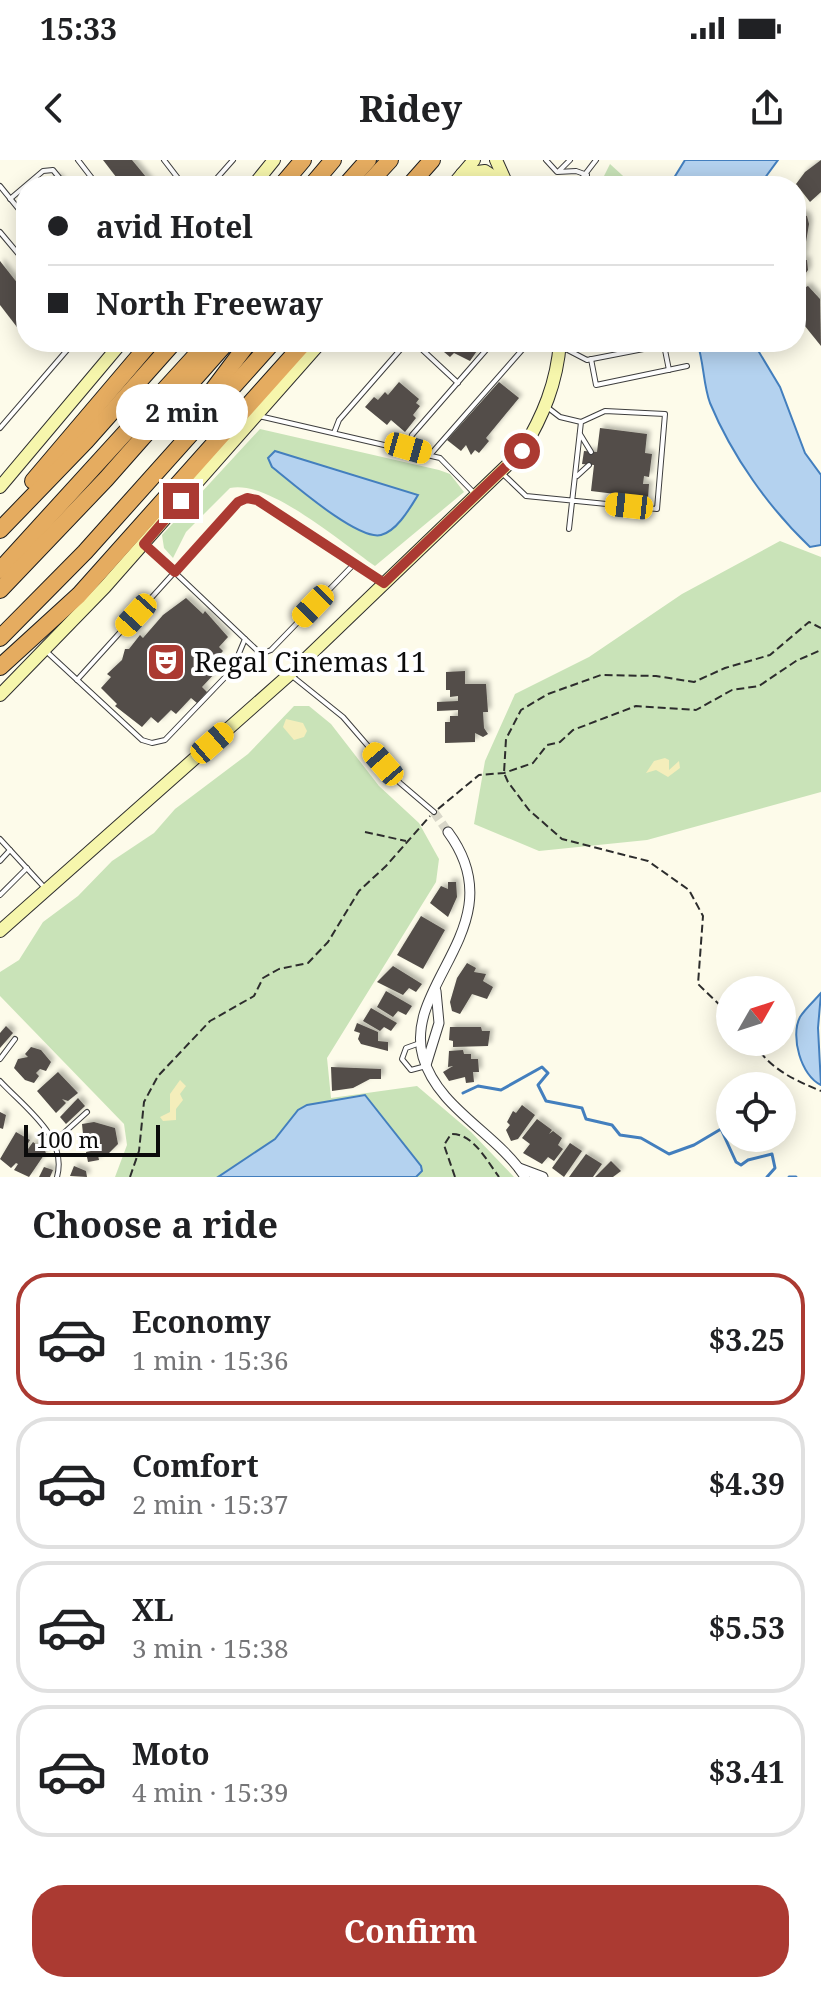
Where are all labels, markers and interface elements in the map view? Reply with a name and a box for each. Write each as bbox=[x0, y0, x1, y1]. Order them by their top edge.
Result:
text: 15:33 bbox=[40, 8, 117, 49]
text: Ridey bbox=[359, 84, 462, 133]
icon: back bbox=[32, 86, 76, 130]
icon: share bbox=[745, 86, 789, 130]
text: avid Hotel bbox=[96, 206, 253, 247]
text: North Freeway bbox=[96, 283, 323, 324]
callout: 2 min bbox=[115, 385, 247, 441]
text: 2 min bbox=[145, 394, 219, 430]
car bbox=[382, 430, 434, 466]
route start bbox=[504, 433, 540, 469]
route end bbox=[163, 483, 199, 519]
car bbox=[604, 492, 654, 520]
car bbox=[288, 580, 338, 632]
car bbox=[111, 589, 161, 641]
theatre icon: Regal Cinemas 11 bbox=[145, 641, 187, 683]
place label: Regal Cinemas 11 bbox=[194, 642, 427, 680]
car bbox=[186, 718, 238, 768]
car bbox=[358, 738, 408, 790]
north arrow bbox=[716, 976, 796, 1056]
map controls bbox=[716, 976, 796, 1152]
button: locate bbox=[716, 1072, 796, 1152]
scale bar bbox=[24, 1121, 160, 1157]
text: 100 m bbox=[36, 1124, 99, 1154]
text: Choose a ride bbox=[32, 1200, 278, 1249]
text: Economy bbox=[132, 1301, 271, 1342]
icon: car bbox=[36, 1303, 108, 1375]
text: $3.25 bbox=[708, 1319, 785, 1360]
text: 1 min · 15:36 bbox=[132, 1342, 289, 1378]
text: Comfort bbox=[132, 1445, 259, 1486]
icon: car bbox=[36, 1447, 108, 1519]
text: $4.39 bbox=[708, 1463, 785, 1504]
text: 2 min · 15:37 bbox=[132, 1486, 289, 1522]
text: XL bbox=[132, 1589, 174, 1630]
icon: car bbox=[36, 1591, 108, 1663]
text: $5.53 bbox=[708, 1607, 785, 1648]
text: 3 min · 15:38 bbox=[132, 1630, 289, 1666]
text: Moto bbox=[132, 1733, 210, 1774]
icon: car bbox=[36, 1735, 108, 1807]
text: $3.41 bbox=[708, 1751, 785, 1792]
text: 4 min · 15:39 bbox=[132, 1774, 289, 1810]
button: Confirm bbox=[32, 1885, 789, 1977]

